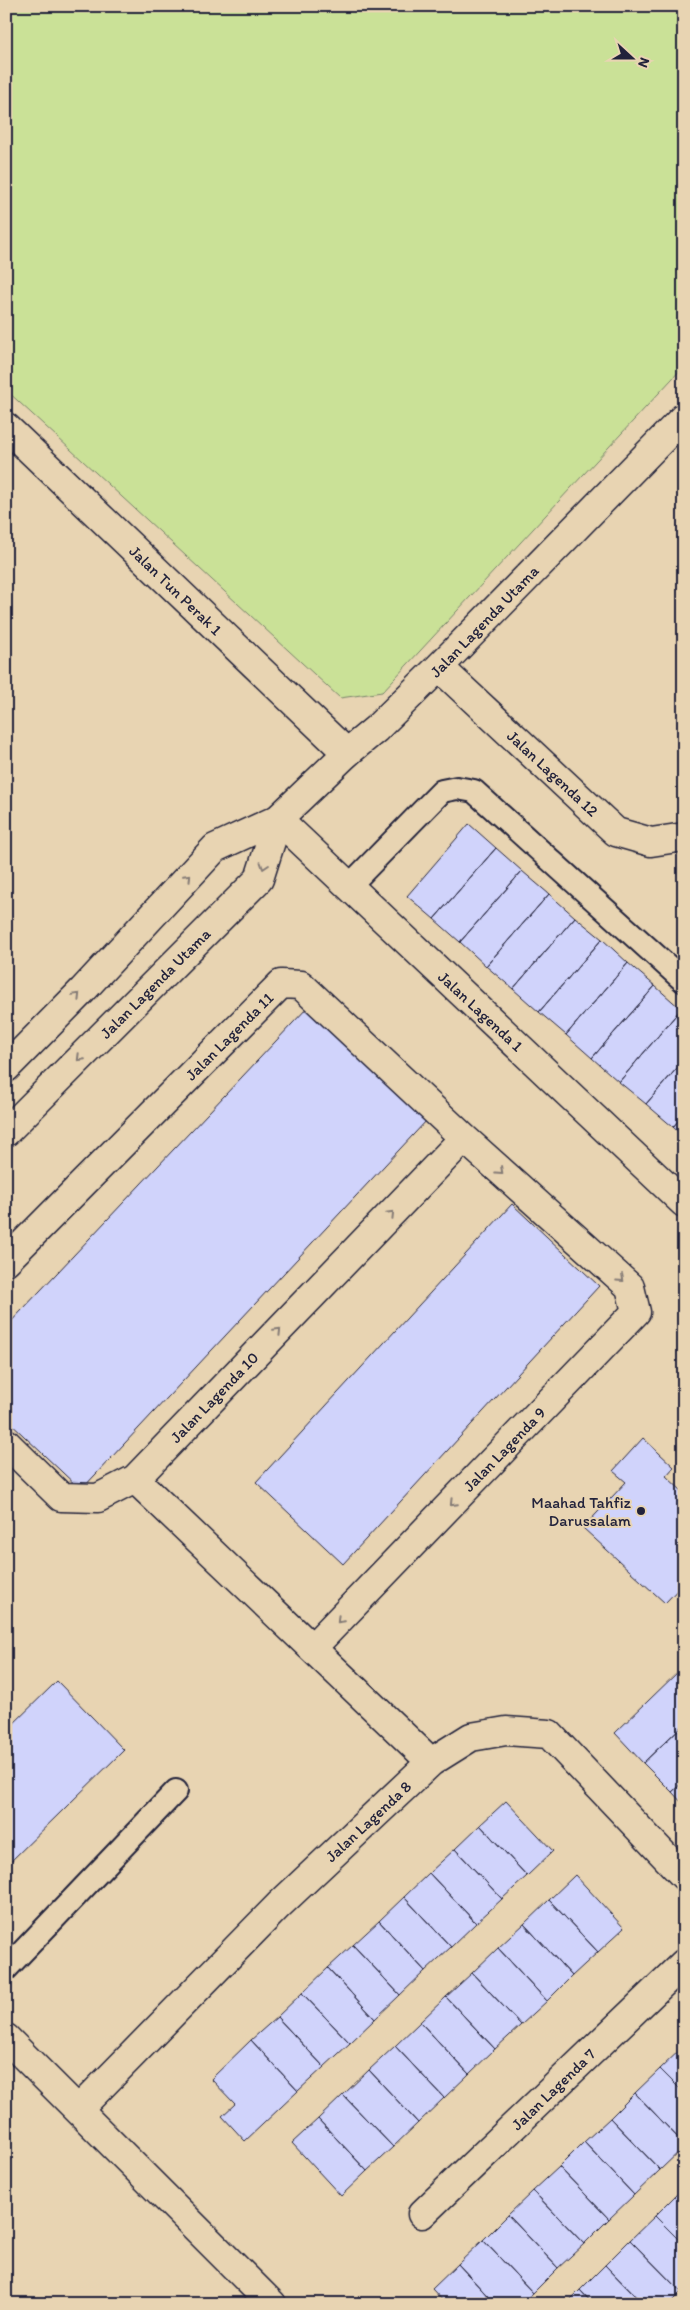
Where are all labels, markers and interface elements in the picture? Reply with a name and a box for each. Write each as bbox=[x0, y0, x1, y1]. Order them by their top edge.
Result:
north arrow bbox=[608, 32, 658, 82]
text: N bbox=[634, 55, 653, 70]
street label: Jalan Tun Perak 1 bbox=[125, 541, 226, 640]
street label: Jalan Lagenda Utama bbox=[426, 561, 543, 681]
street label: Jalan Lagenda 12 bbox=[503, 726, 603, 821]
one-way arrow bbox=[259, 861, 269, 870]
one-way arrow bbox=[182, 874, 191, 883]
street label: Jalan Lagenda Utama bbox=[96, 924, 215, 1043]
street label: Jalan Lagenda 1 bbox=[434, 967, 527, 1056]
street label: Jalan Lagenda 11 bbox=[181, 988, 278, 1084]
one-way arrow bbox=[71, 993, 80, 1002]
one-way arrow bbox=[77, 1053, 86, 1062]
one-way arrow bbox=[495, 1165, 504, 1174]
one-way arrow bbox=[385, 1210, 394, 1219]
one-way arrow bbox=[616, 1273, 625, 1282]
one-way arrow bbox=[272, 1327, 281, 1336]
street label: Jalan Lagenda 10 bbox=[166, 1348, 262, 1447]
street label: Jalan Lagenda 9 bbox=[459, 1403, 549, 1496]
place label: Maahad Tahfiz Darussalam bbox=[531, 1493, 632, 1530]
one-way arrow bbox=[449, 1497, 458, 1506]
marker: Maahad Tahfiz Darussalam bbox=[635, 1505, 647, 1517]
one-way arrow bbox=[337, 1614, 346, 1623]
street label: Jalan Lagenda 8 bbox=[321, 1777, 415, 1866]
street label: Jalan Lagenda 7 bbox=[507, 2044, 599, 2134]

